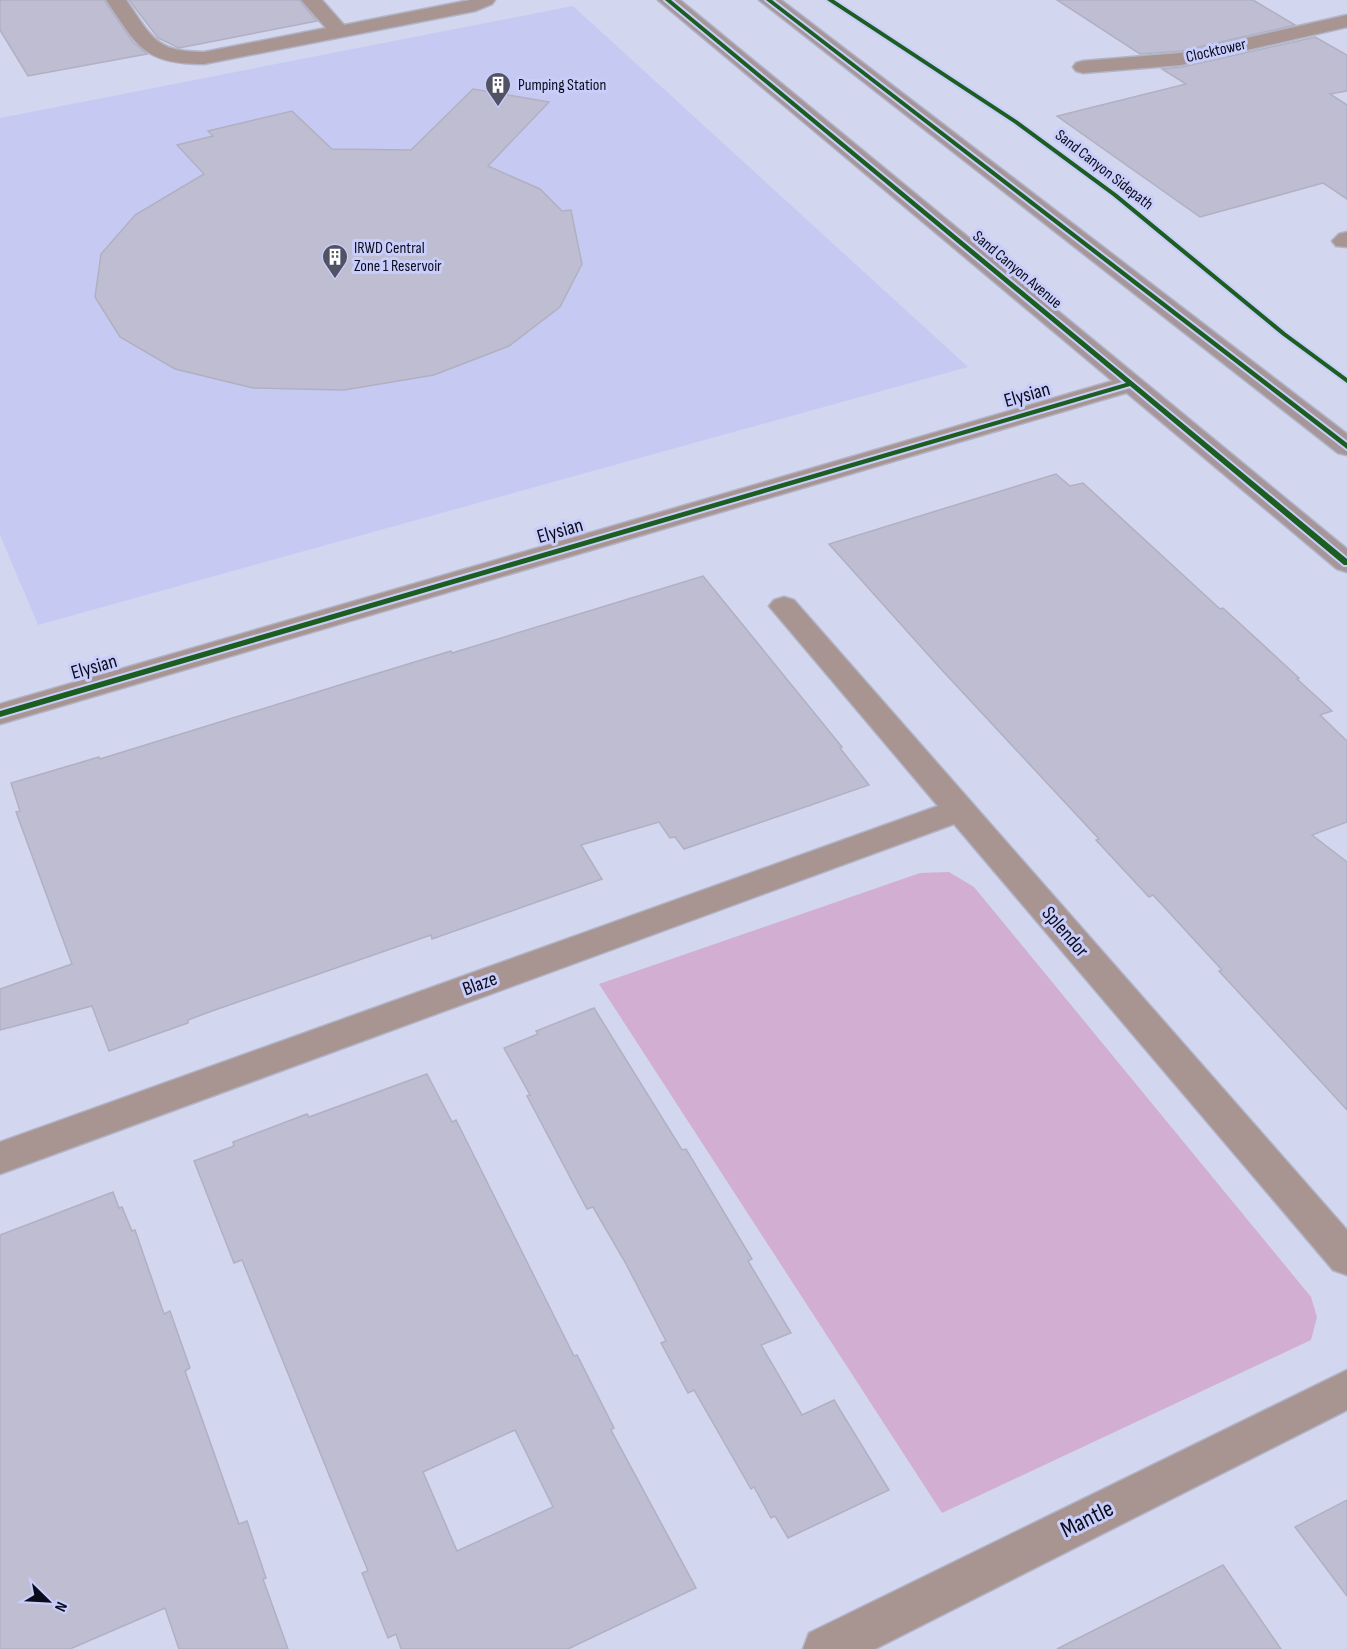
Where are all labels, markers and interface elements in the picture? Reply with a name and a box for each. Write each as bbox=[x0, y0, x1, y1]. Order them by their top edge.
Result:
street label: Clocktower bbox=[1184, 35, 1248, 67]
building icon: Pumping Station bbox=[483, 70, 513, 108]
place label: Pumping Station bbox=[518, 76, 606, 95]
street label: Sand Canyon Sidepath bbox=[1051, 126, 1157, 214]
street label: Sand Canyon Avenue bbox=[968, 227, 1066, 313]
place label: IRWD Central Zone 1 Reservoir bbox=[354, 239, 442, 276]
building icon: IRWD Central Zone 1 Reservoir bbox=[320, 242, 350, 280]
street label: Elysian bbox=[1001, 377, 1053, 413]
street label: Elysian bbox=[534, 513, 586, 549]
street label: Elysian bbox=[68, 649, 120, 685]
street label: Splendor bbox=[1036, 902, 1094, 963]
street label: Blaze bbox=[459, 967, 501, 1001]
street label: Mantle bbox=[1056, 1494, 1118, 1544]
north arrow bbox=[18, 1571, 78, 1631]
text: N bbox=[50, 1599, 71, 1614]

